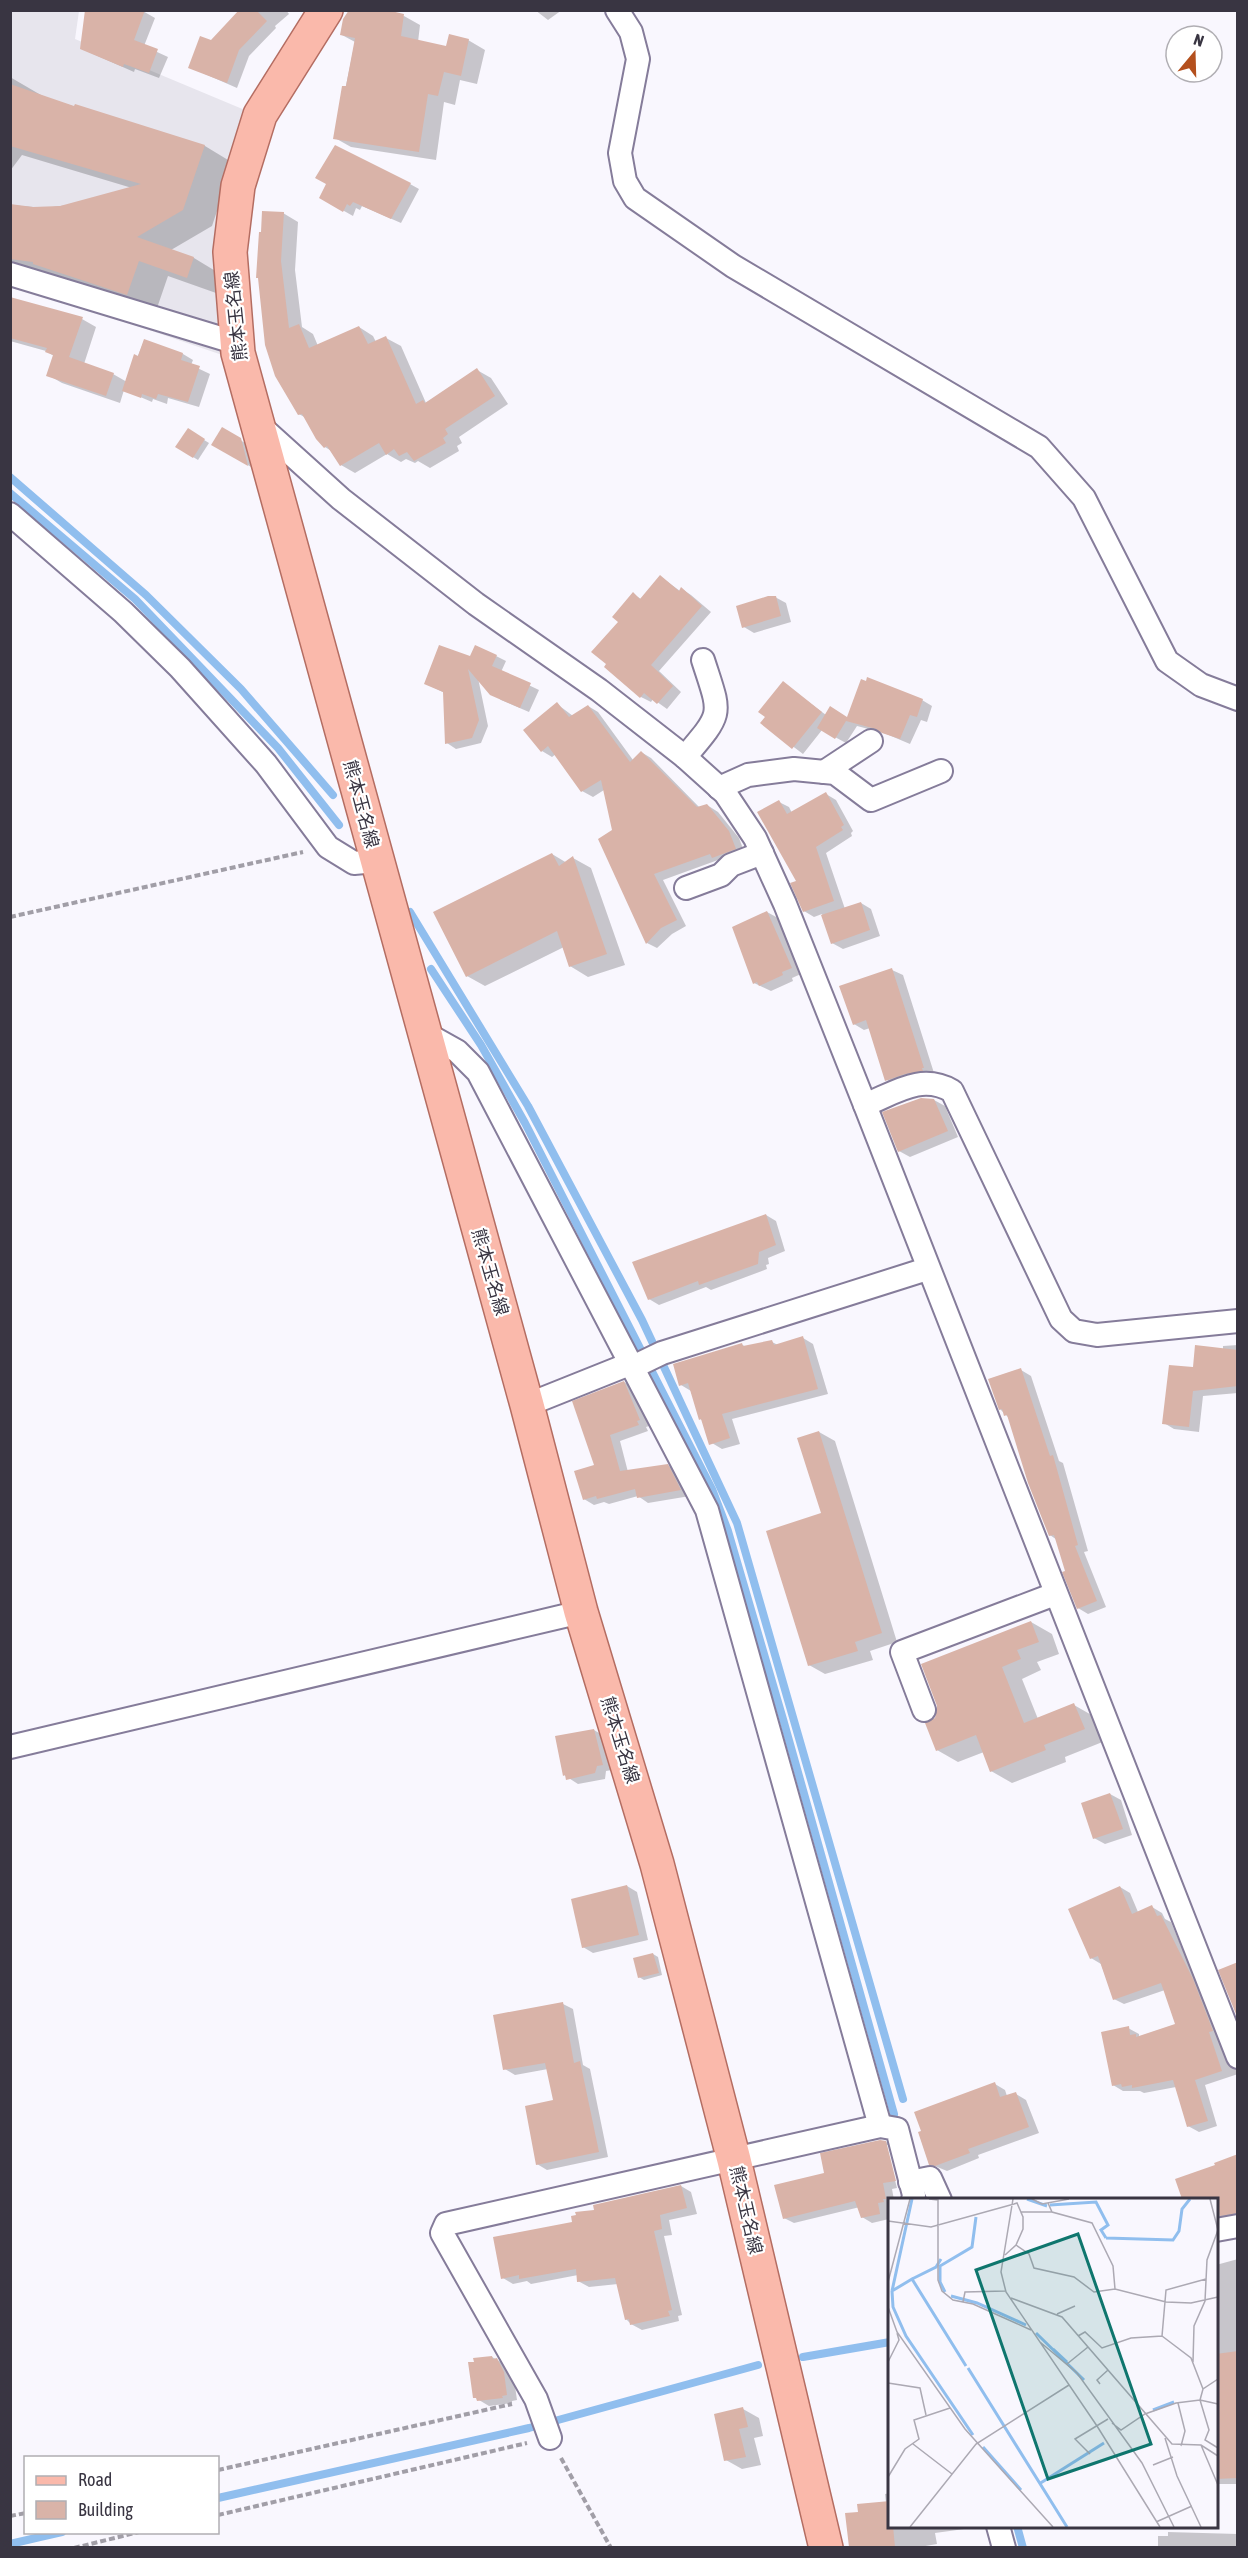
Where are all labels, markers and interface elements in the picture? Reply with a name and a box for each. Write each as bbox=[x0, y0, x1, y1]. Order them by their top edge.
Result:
north arrow bbox=[1164, 24, 1224, 84]
text: N bbox=[1191, 30, 1206, 50]
street label: 熊本玉名線 bbox=[220, 270, 251, 362]
street label: 熊本玉名線 bbox=[340, 758, 383, 850]
street label: 熊本玉名線 bbox=[468, 1226, 513, 1318]
street label: 熊本玉名線 bbox=[597, 1694, 644, 1786]
street label: 熊本玉名線 bbox=[726, 2164, 767, 2256]
inset map bbox=[888, 2198, 1218, 2528]
legend bbox=[24, 2456, 219, 2534]
text: Road bbox=[78, 2469, 112, 2490]
text: Building bbox=[78, 2499, 133, 2520]

